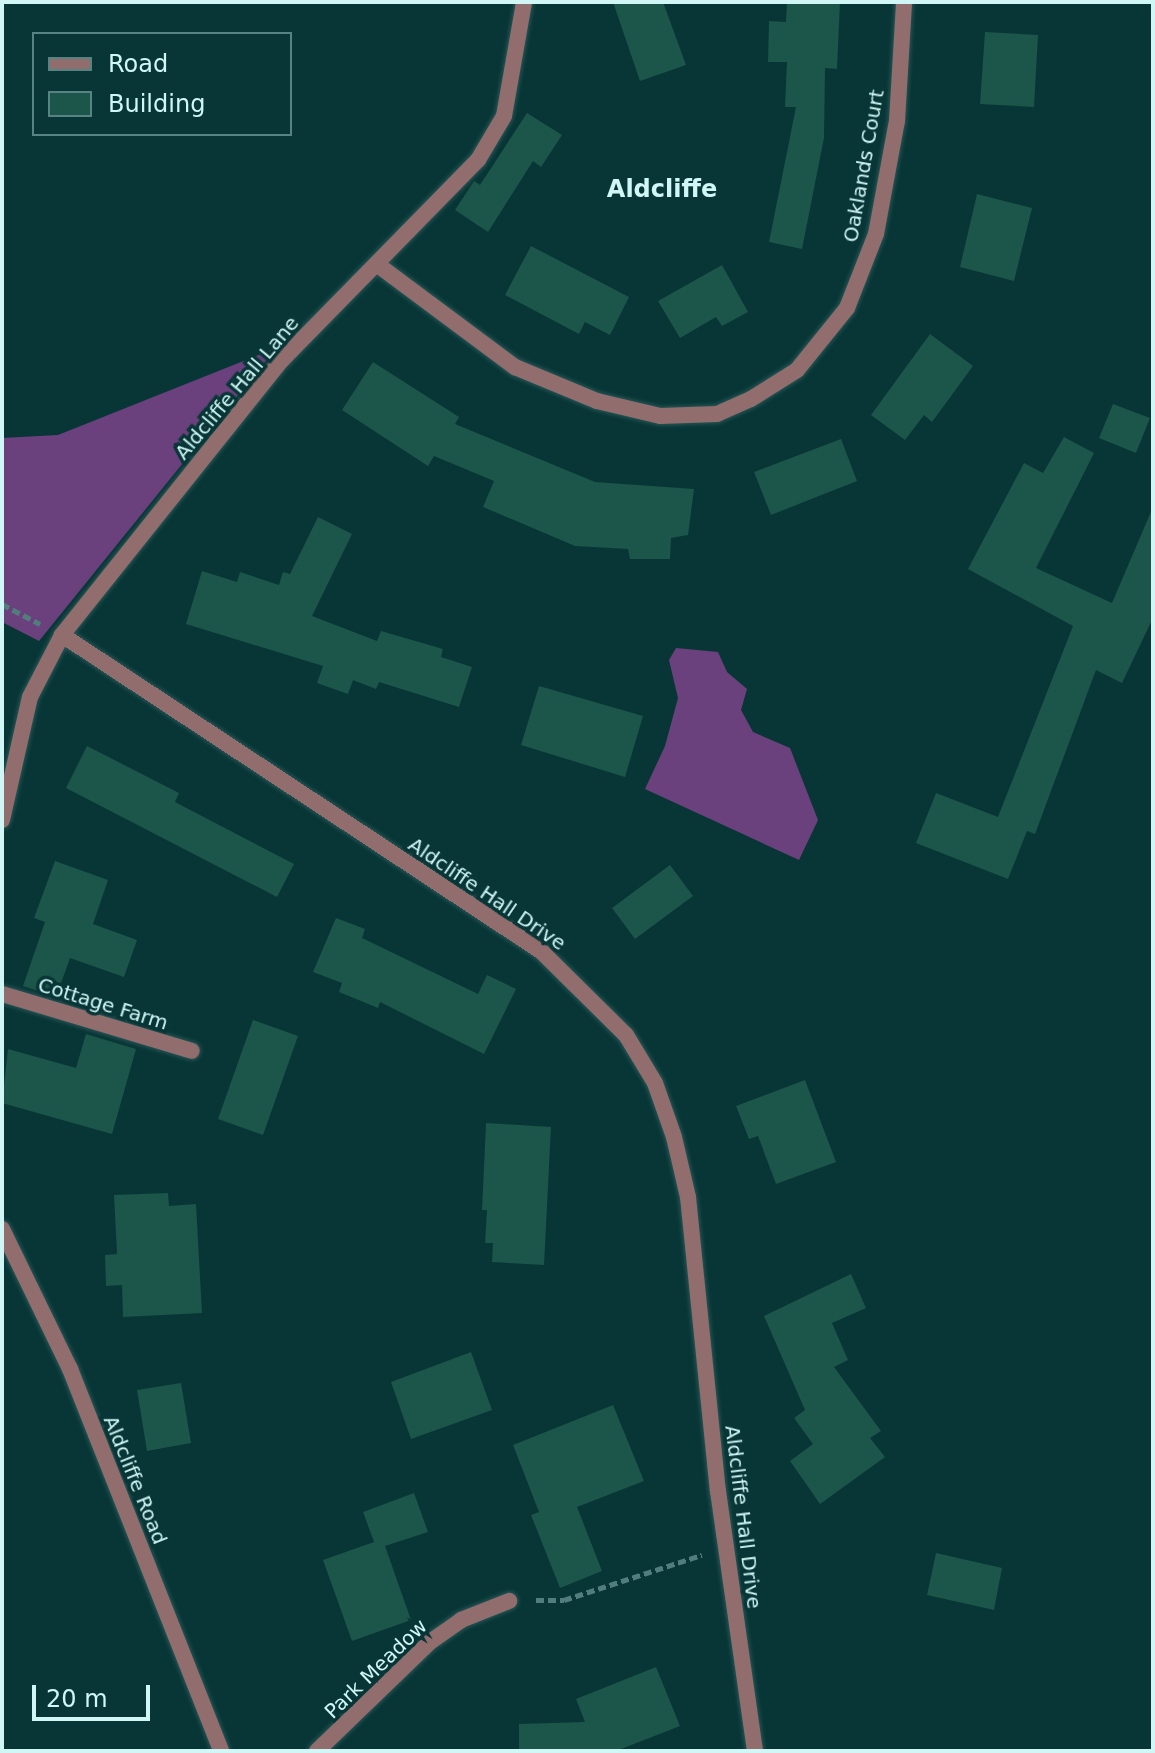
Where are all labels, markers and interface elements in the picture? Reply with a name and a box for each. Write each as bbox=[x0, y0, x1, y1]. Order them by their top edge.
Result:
legend bbox=[32, 32, 292, 136]
text: Road bbox=[108, 50, 168, 78]
street label: Oaklands Court bbox=[839, 88, 889, 244]
text: Building bbox=[108, 90, 205, 118]
district label: Aldcliffe bbox=[607, 176, 717, 204]
street label: Aldcliffe Hall Lane bbox=[170, 311, 304, 465]
street label: Aldcliffe Hall Drive bbox=[404, 832, 570, 956]
street label: Cottage Farm bbox=[35, 973, 171, 1035]
street label: Aldcliffe Road bbox=[98, 1412, 172, 1548]
street label: Aldcliffe Hall Drive bbox=[720, 1424, 766, 1610]
street label: Park Meadow bbox=[320, 1614, 432, 1724]
scale bar bbox=[36, 1669, 154, 1719]
text: 20 m bbox=[46, 1685, 108, 1713]

